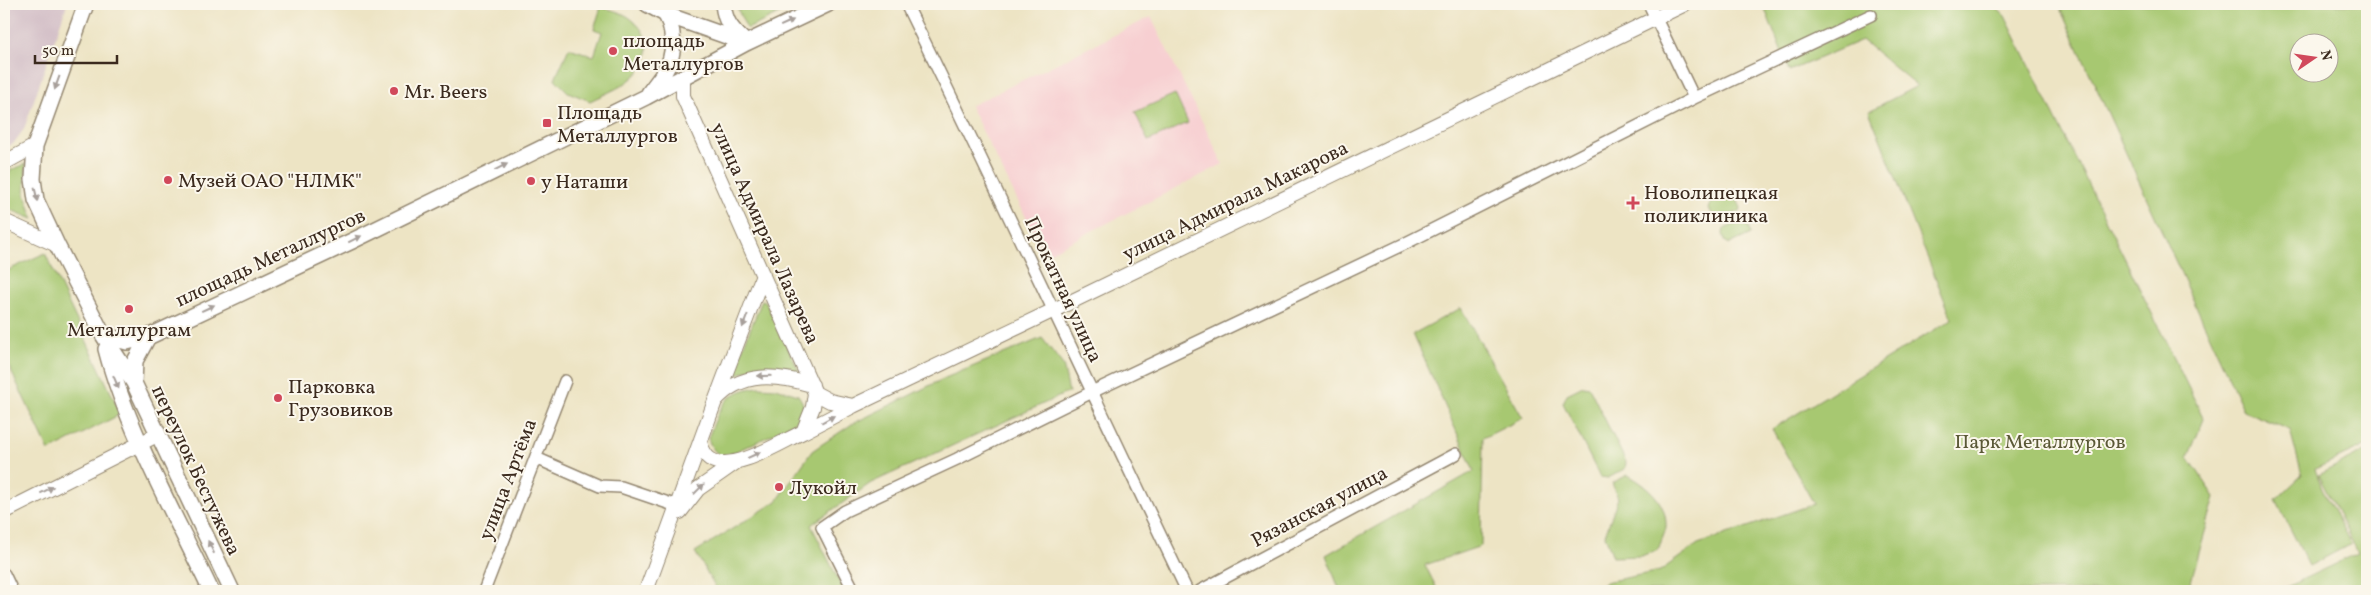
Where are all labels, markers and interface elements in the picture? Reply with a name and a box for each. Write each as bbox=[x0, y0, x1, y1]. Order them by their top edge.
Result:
one-way arrow bbox=[780, 19, 794, 27]
place label: площадь Металлургов bbox=[623, 28, 744, 79]
scale bar bbox=[35, 32, 118, 64]
north arrow bbox=[2288, 32, 2338, 82]
text: 50 m bbox=[42, 41, 74, 62]
marker: площадь Металлургов bbox=[607, 45, 619, 57]
text: N bbox=[2315, 48, 2336, 63]
one-way arrow bbox=[53, 75, 60, 90]
place label: Mr. Beers bbox=[404, 79, 487, 107]
marker: Mr. Beers bbox=[388, 85, 400, 97]
place label: Площадь Металлургов bbox=[557, 100, 678, 151]
marker: Площадь Металлургов bbox=[541, 117, 553, 129]
street label: улица Адмирала Лазарева bbox=[703, 119, 826, 349]
street label: улица Адмирала Макарова bbox=[1118, 135, 1354, 269]
one-way arrow bbox=[493, 163, 508, 172]
place label: Музей ОАО "НЛМК" bbox=[178, 168, 362, 196]
place label: у Наташи bbox=[541, 169, 628, 197]
marker: Музей ОАО "НЛМК" bbox=[162, 174, 174, 186]
marker: у Наташи bbox=[525, 175, 537, 187]
place label: Новолипецкая поликлиника bbox=[1644, 180, 1778, 231]
one-way arrow bbox=[32, 186, 40, 201]
marker: Новолипецкая поликлиника bbox=[1626, 196, 1640, 210]
street label: площадь Металлургов bbox=[171, 202, 370, 315]
street label: Прокатная улица bbox=[1016, 212, 1108, 368]
one-way arrow bbox=[348, 235, 362, 243]
marker: Металлургам bbox=[123, 303, 135, 315]
one-way arrow bbox=[201, 304, 215, 312]
one-way arrow bbox=[741, 314, 749, 329]
place label: Металлургам bbox=[67, 317, 191, 345]
one-way arrow bbox=[756, 373, 772, 381]
place label: Парковка Грузовиков bbox=[288, 374, 393, 425]
one-way arrow bbox=[113, 375, 121, 389]
street label: переулок Бестужева bbox=[143, 381, 247, 561]
marker: Парковка Грузовиков bbox=[272, 392, 284, 404]
one-way arrow bbox=[821, 414, 834, 423]
street label: улица Артёма bbox=[473, 415, 545, 545]
park label: Парк Металлургов bbox=[1954, 429, 2126, 457]
one-way arrow bbox=[747, 450, 761, 458]
street label: Рязанская улица bbox=[1247, 460, 1393, 556]
place label: Лукойл bbox=[789, 475, 857, 503]
marker: Лукойл bbox=[773, 481, 785, 493]
one-way arrow bbox=[692, 483, 704, 495]
one-way arrow bbox=[40, 486, 54, 494]
one-way arrow bbox=[206, 540, 214, 554]

